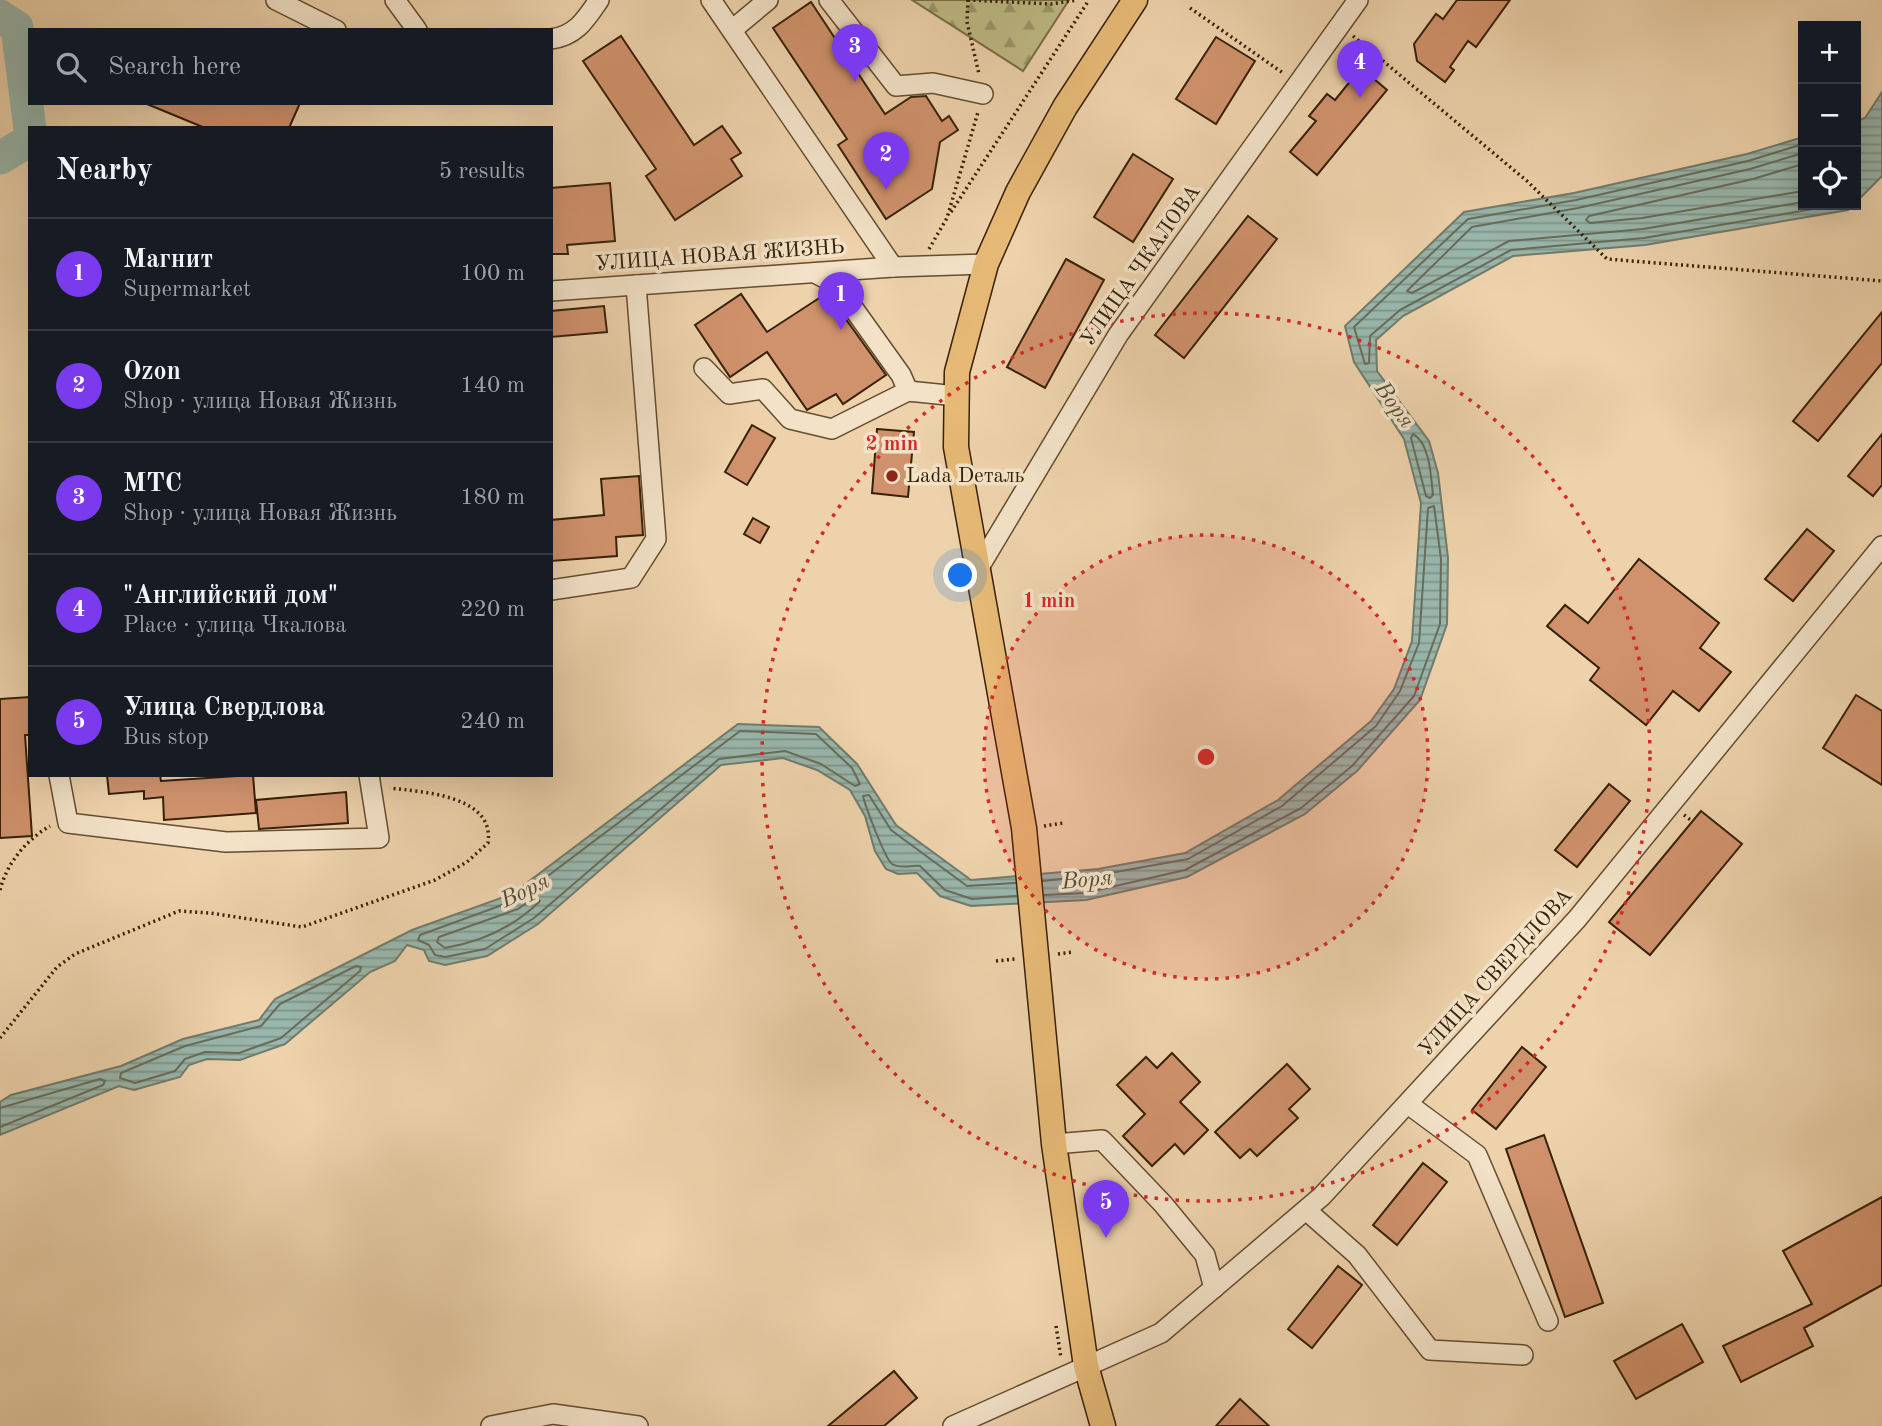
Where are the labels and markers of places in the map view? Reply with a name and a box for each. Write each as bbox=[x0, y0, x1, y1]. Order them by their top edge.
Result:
pin: 3 bbox=[832, 24, 878, 82]
pin: 4 bbox=[1337, 40, 1383, 98]
pin: 2 bbox=[863, 132, 909, 190]
pin: 1 bbox=[818, 272, 864, 330]
place label: Lada Dеталь bbox=[906, 466, 1025, 487]
marker: Lada Dеталь bbox=[884, 468, 900, 484]
centre of rings bbox=[1194, 745, 1218, 769]
pin: 5 bbox=[1083, 1180, 1129, 1238]

